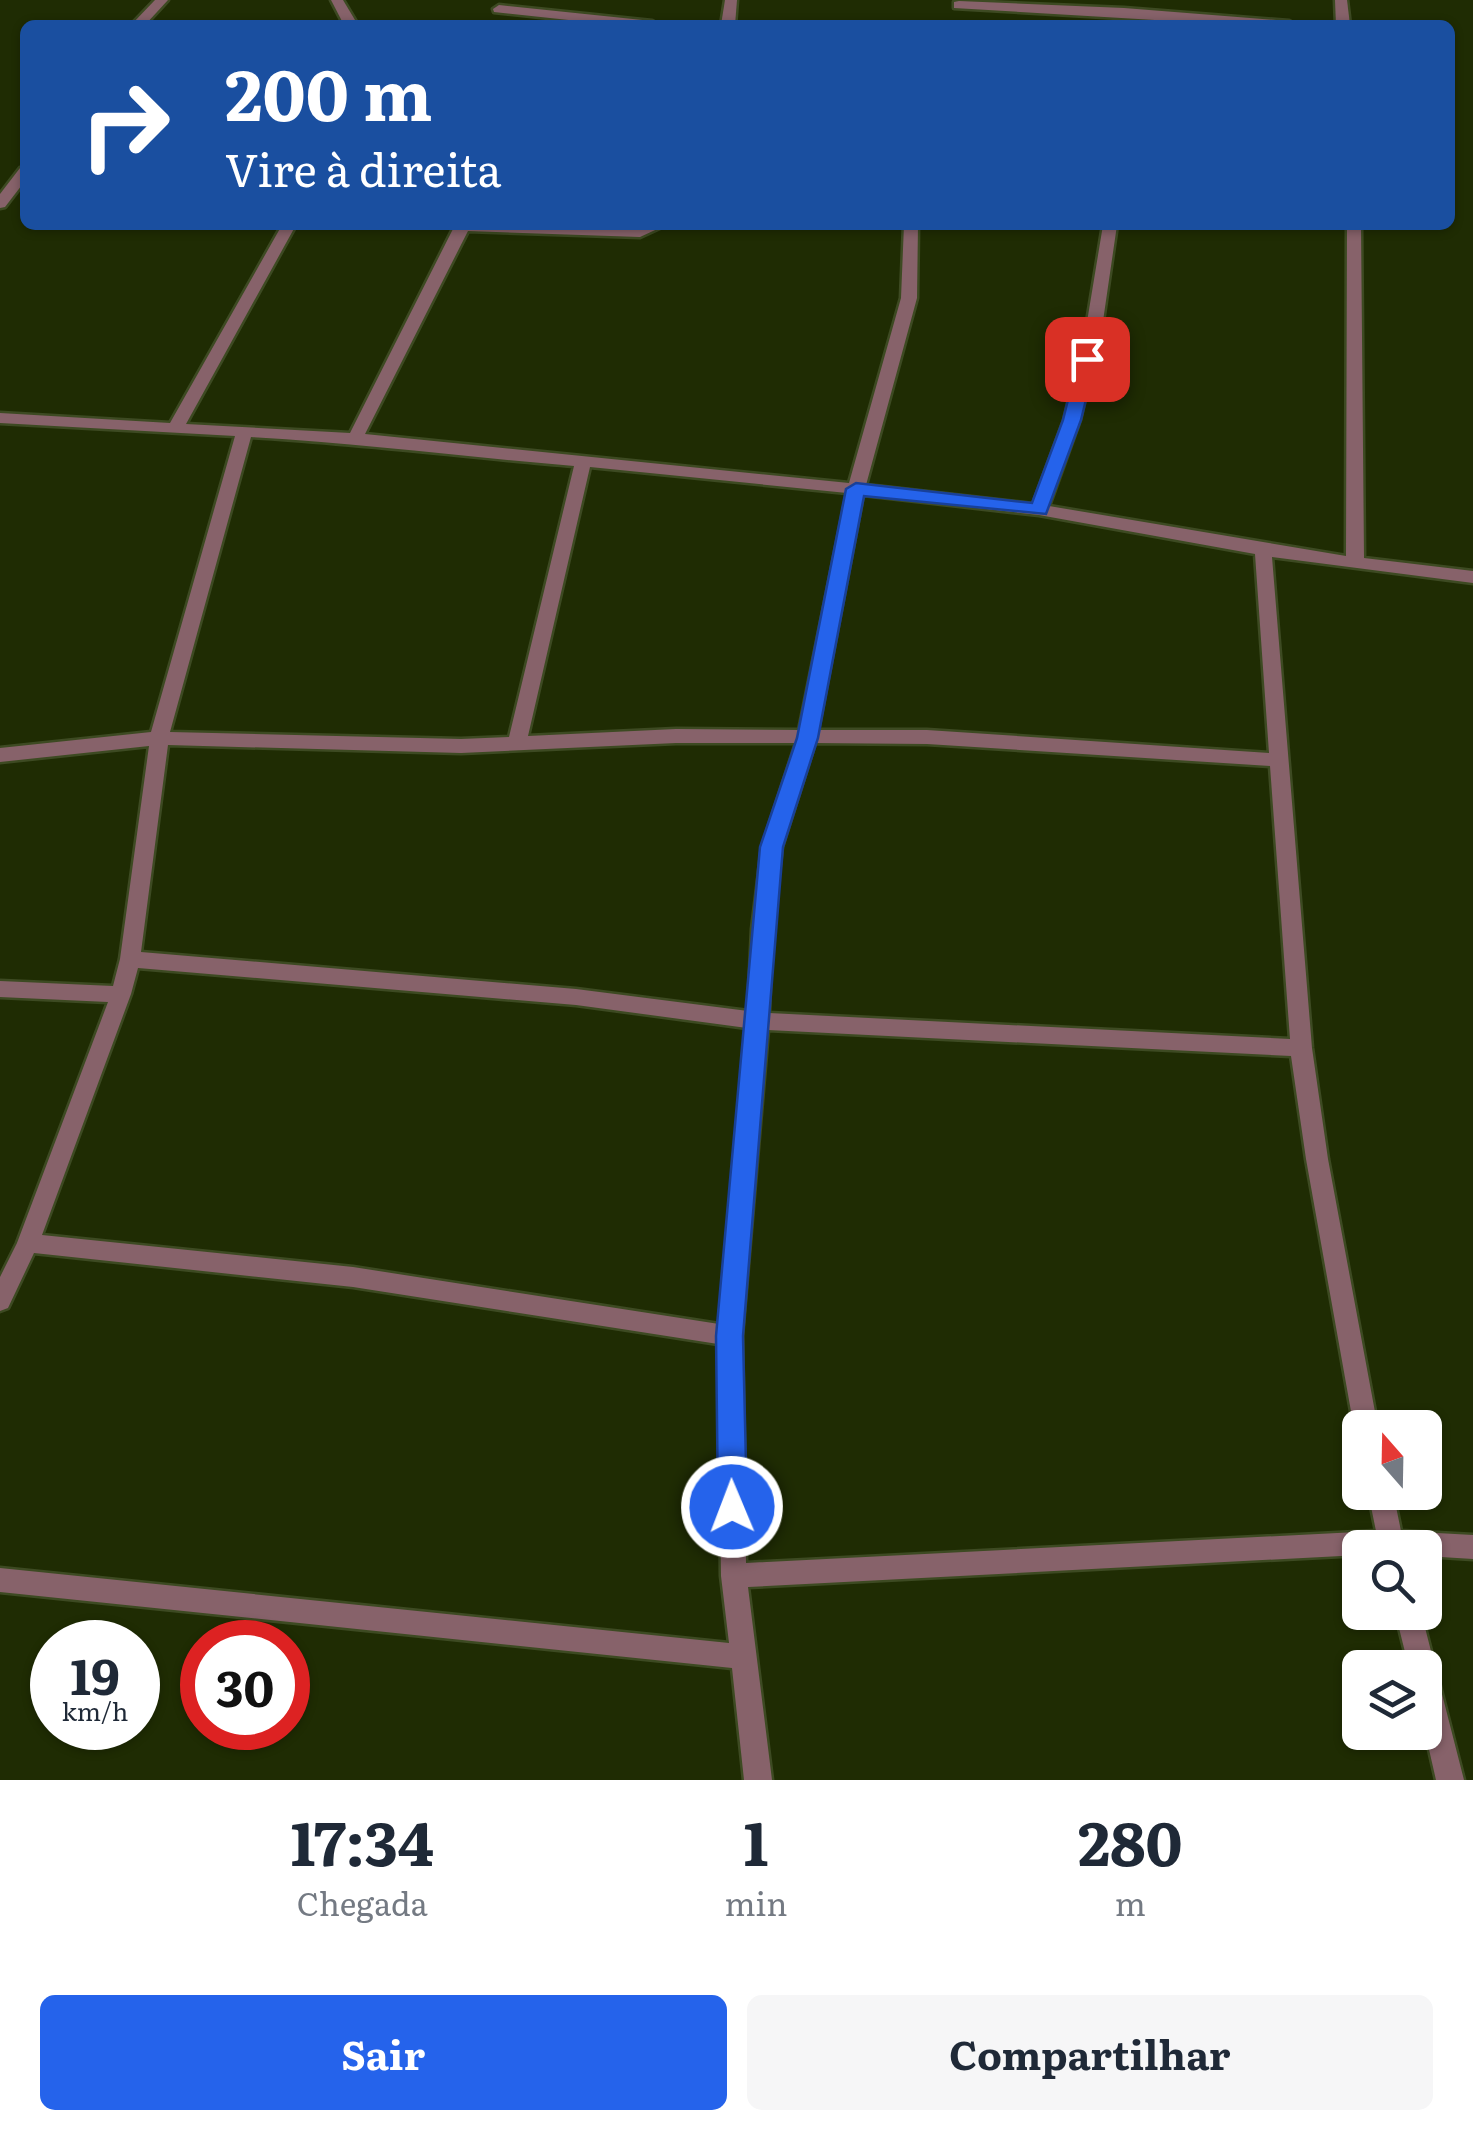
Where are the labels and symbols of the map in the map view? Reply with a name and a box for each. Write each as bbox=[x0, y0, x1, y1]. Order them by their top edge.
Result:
pin bbox=[1045, 317, 1130, 402]
north arrow bbox=[1342, 1410, 1442, 1510]
position arrow bbox=[680, 1455, 784, 1559]
speed limit sign: 30 bbox=[180, 1620, 310, 1750]

